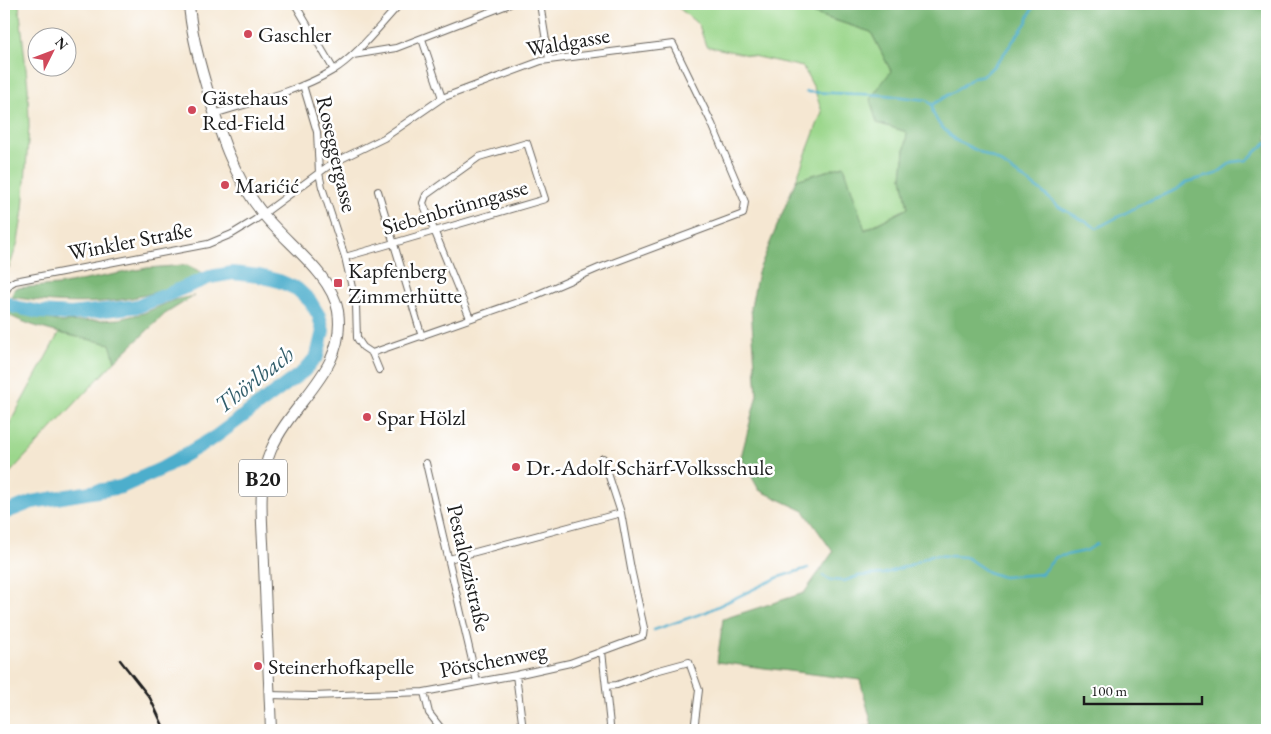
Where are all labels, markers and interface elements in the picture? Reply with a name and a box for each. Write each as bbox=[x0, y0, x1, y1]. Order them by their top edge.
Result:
place label: Gaschler bbox=[258, 20, 332, 49]
street label: Waldgasse bbox=[524, 20, 612, 64]
north arrow bbox=[28, 28, 78, 78]
marker: Gaschler bbox=[242, 28, 254, 40]
text: N bbox=[51, 33, 73, 54]
place label: Gästehaus Red-Field bbox=[202, 83, 288, 137]
street label: Roseggergasse bbox=[310, 93, 365, 215]
marker: Gästehaus Red-Field bbox=[186, 104, 198, 116]
place label: Marićić bbox=[235, 171, 299, 200]
street label: Siebenbrünngasse bbox=[379, 172, 532, 242]
marker: Marićić bbox=[219, 179, 231, 191]
street label: Winkler Straße bbox=[66, 215, 195, 267]
place label: Kapfenberg Zimmerhütte bbox=[348, 256, 463, 310]
marker: Kapfenberg Zimmerhütte bbox=[332, 277, 344, 289]
water label: Thörlbach bbox=[208, 338, 300, 420]
place label: Spar Hölzl bbox=[377, 403, 466, 432]
marker: Spar Hölzl bbox=[361, 411, 373, 423]
place label: Dr.-Adolf-Schärf-Volksschule bbox=[526, 453, 773, 482]
road number: B20 bbox=[239, 459, 287, 496]
marker: Dr.-Adolf-Schärf-Volksschule bbox=[510, 461, 522, 473]
street label: Pestalozzistraße bbox=[440, 501, 498, 635]
street label: Pötschenweg bbox=[437, 635, 549, 685]
place label: Steinerhofkapelle bbox=[268, 652, 415, 681]
marker: Steinerhofkapelle bbox=[252, 660, 264, 672]
scale bar bbox=[1084, 674, 1201, 706]
text: 100 m bbox=[1091, 681, 1128, 700]

